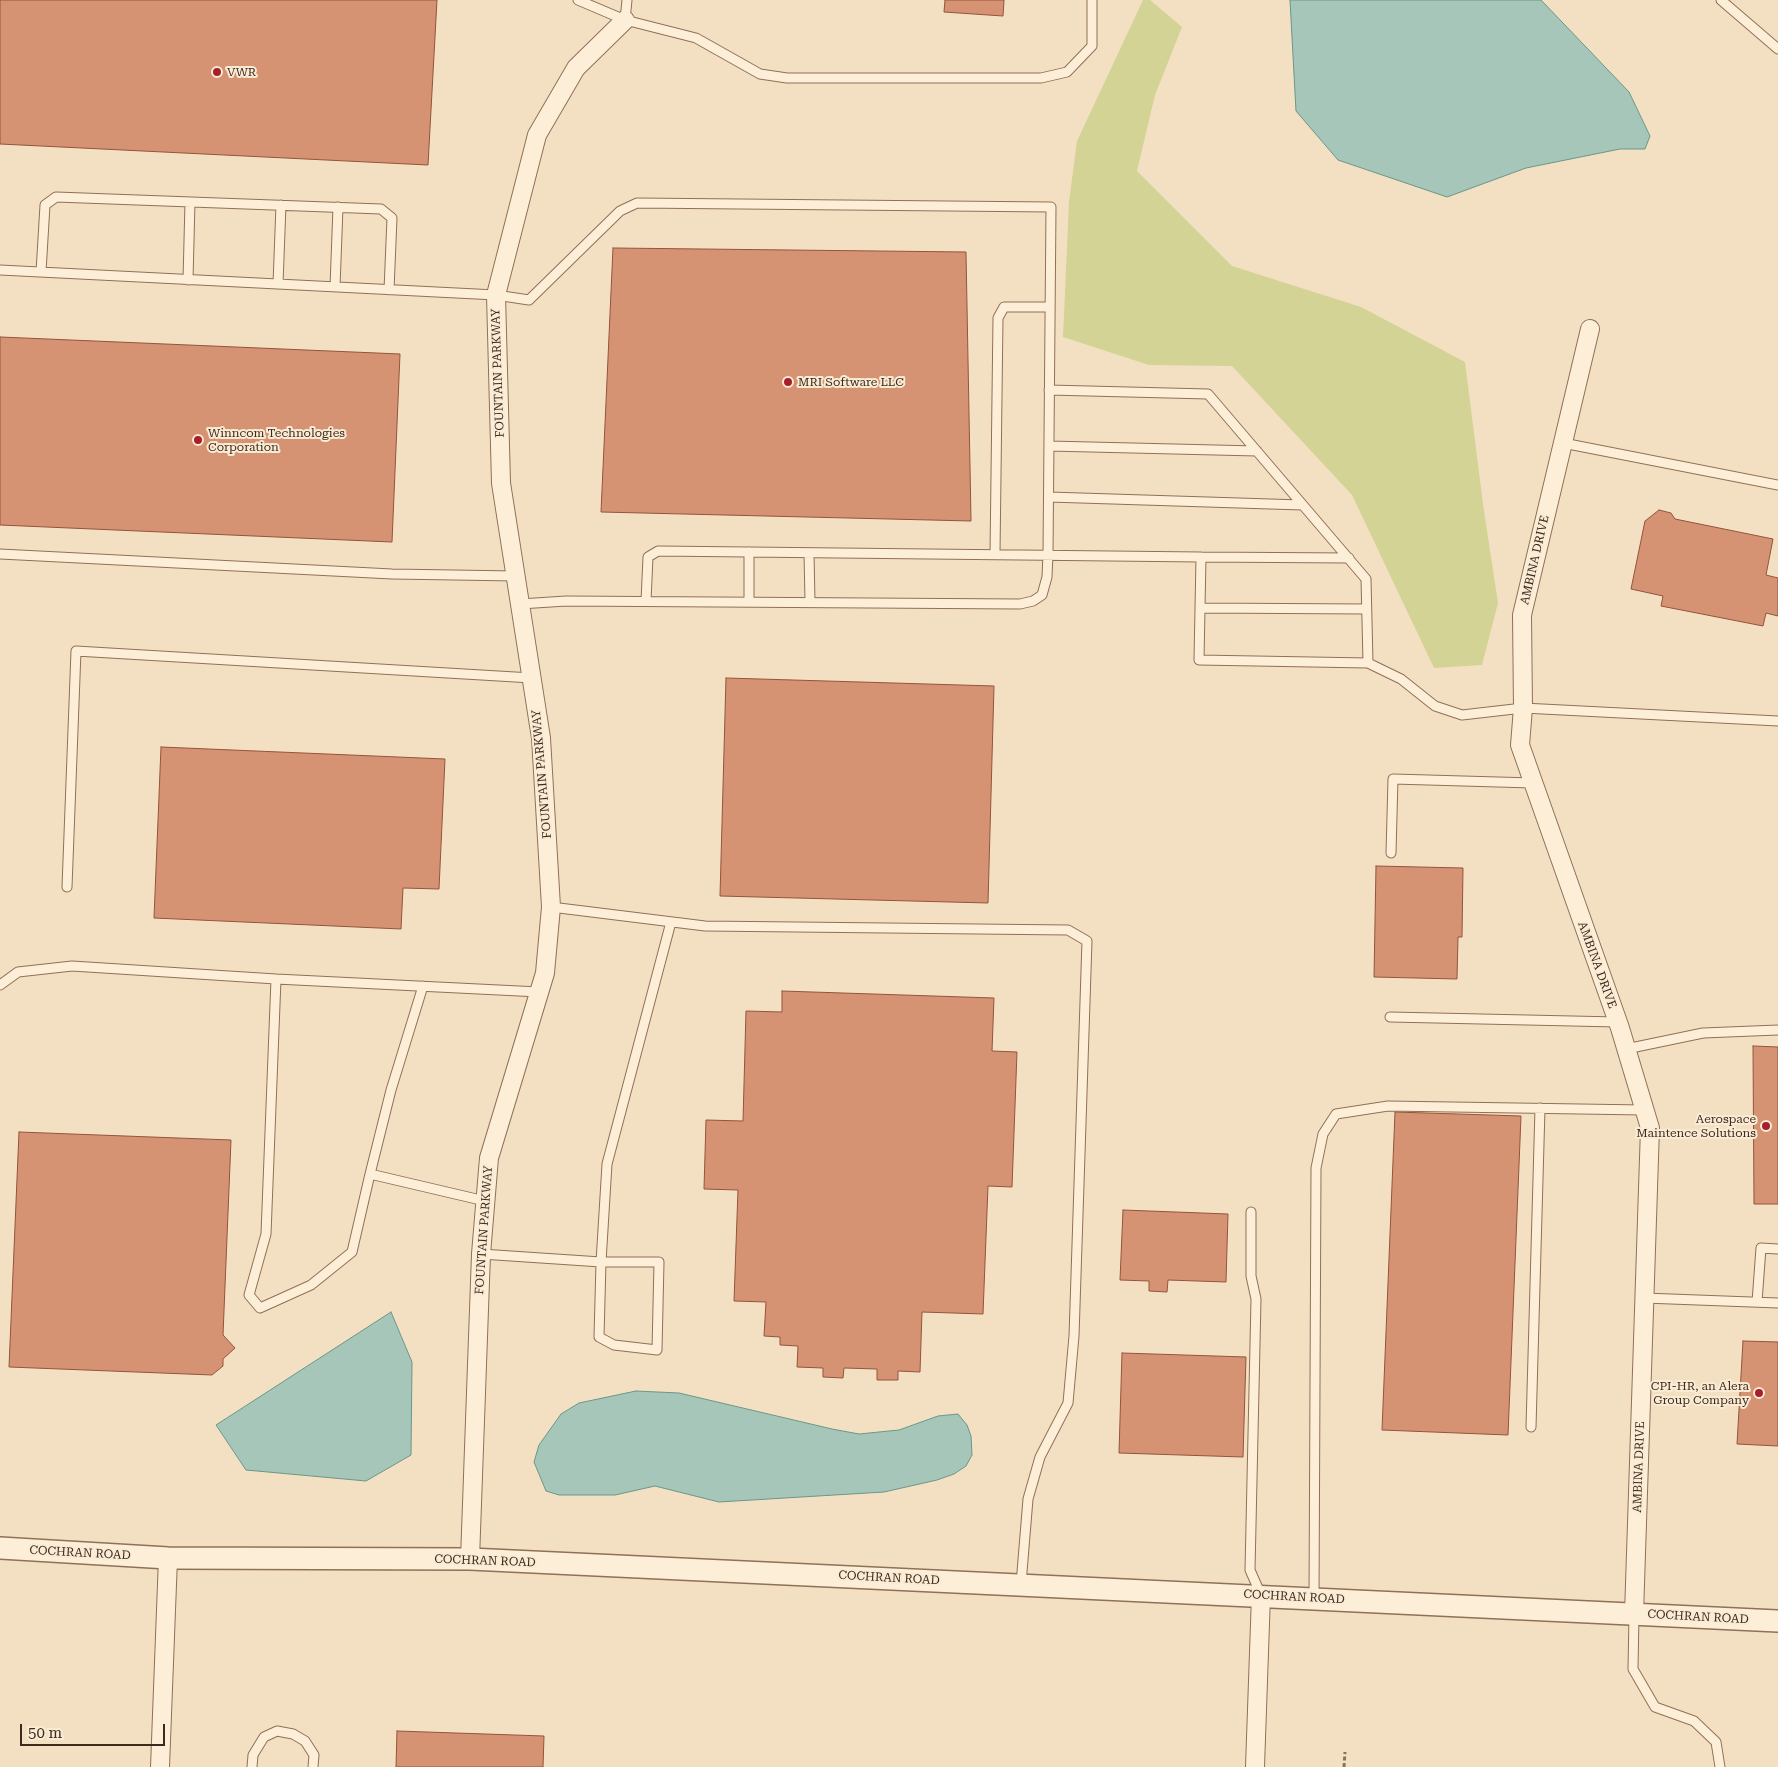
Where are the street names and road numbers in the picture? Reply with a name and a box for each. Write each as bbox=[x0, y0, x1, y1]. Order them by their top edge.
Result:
street label: FOUNTAIN PARKWAY bbox=[489, 308, 507, 438]
street label: AMBINA DRIVE bbox=[1518, 514, 1552, 606]
street label: FOUNTAIN PARKWAY bbox=[529, 709, 555, 839]
street label: AMBINA DRIVE bbox=[1575, 920, 1619, 1010]
street label: FOUNTAIN PARKWAY bbox=[472, 1165, 496, 1295]
street label: AMBINA DRIVE bbox=[1630, 1421, 1648, 1513]
street label: COCHRAN ROAD bbox=[29, 1543, 131, 1563]
street label: COCHRAN ROAD bbox=[434, 1552, 536, 1570]
street label: COCHRAN ROAD bbox=[838, 1568, 940, 1588]
street label: COCHRAN ROAD bbox=[1243, 1587, 1345, 1607]
street label: COCHRAN ROAD bbox=[1647, 1607, 1749, 1627]

